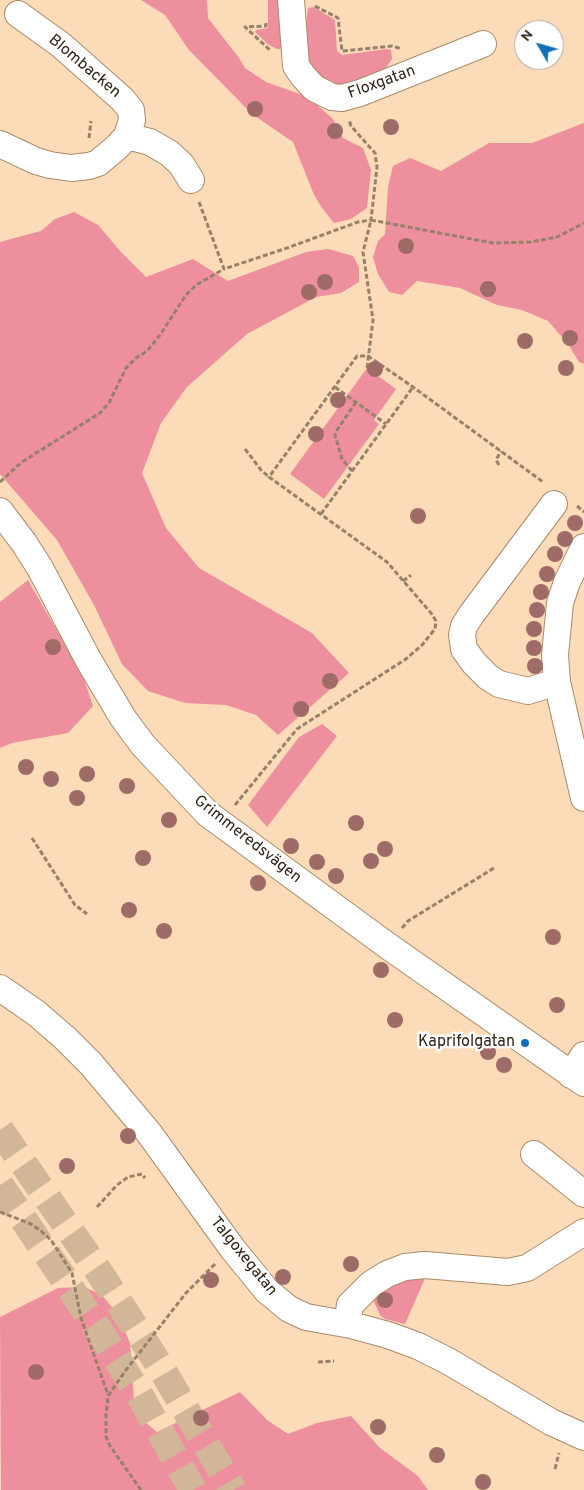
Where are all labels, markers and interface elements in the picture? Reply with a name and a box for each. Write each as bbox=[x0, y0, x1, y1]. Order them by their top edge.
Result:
north arrow bbox=[514, 20, 564, 70]
text: N bbox=[518, 27, 537, 45]
street label: Blombacken bbox=[44, 31, 124, 103]
street label: Floxgatan bbox=[346, 62, 418, 104]
street label: Grimmeredsvägen bbox=[189, 792, 305, 888]
place label: Kaprifolgatan bbox=[418, 1033, 515, 1053]
marker: Kaprifolgatan bbox=[519, 1037, 531, 1049]
street label: Talgoxegatan bbox=[205, 1214, 281, 1300]

